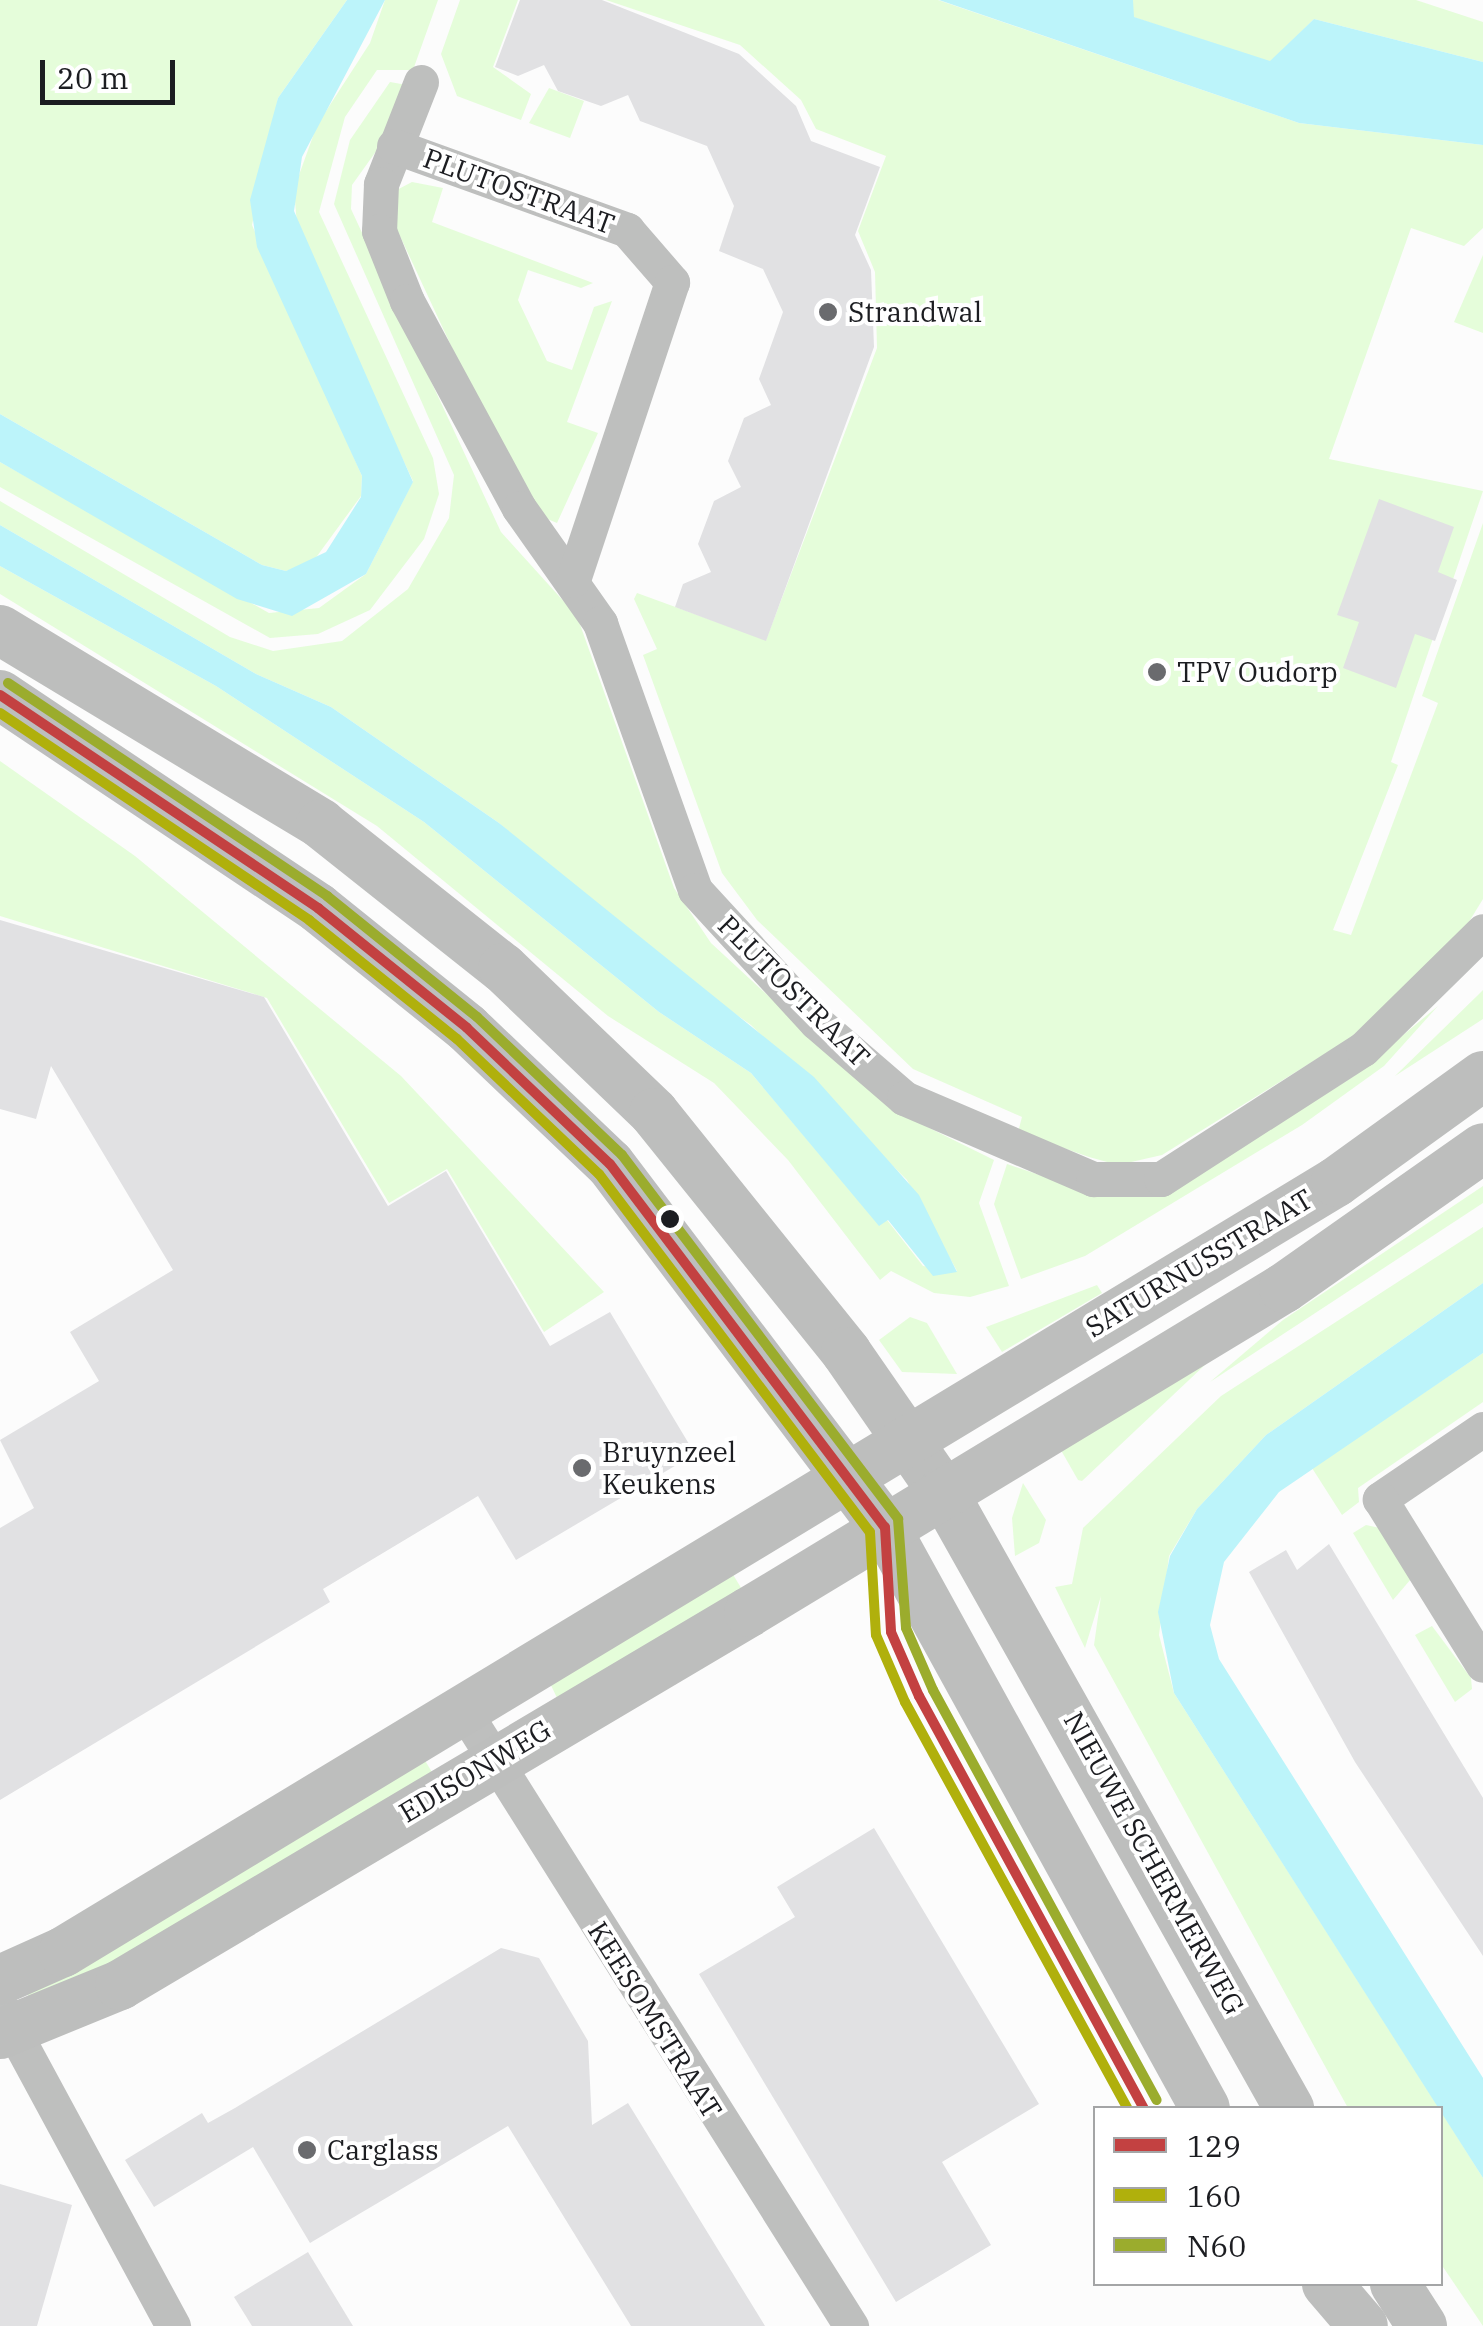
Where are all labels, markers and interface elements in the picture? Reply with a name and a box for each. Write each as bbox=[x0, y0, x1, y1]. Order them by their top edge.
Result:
scale bar bbox=[45, 40, 180, 102]
text: 20 m bbox=[57, 58, 129, 97]
street label: PLUTOSTRAAT bbox=[419, 141, 619, 241]
place label: Strandwal bbox=[848, 295, 982, 329]
marker: Strandwal bbox=[817, 301, 839, 323]
place label: TPV Oudorp bbox=[1177, 655, 1338, 689]
marker: TPV Oudorp bbox=[1146, 661, 1168, 683]
street label: PLUTOSTRAAT bbox=[711, 908, 877, 1074]
street label: SATURNUSSTRAAT bbox=[1079, 1182, 1319, 1344]
unlabelled marker bbox=[660, 1209, 680, 1229]
place label: Bruynzeel Keukens bbox=[602, 1435, 736, 1501]
marker: Bruynzeel Keukens bbox=[571, 1457, 593, 1479]
street label: NIEUWE SCHERMERWEG bbox=[1057, 1706, 1251, 2020]
street label: EDISONWEG bbox=[393, 1713, 557, 1829]
street label: KEESOMSTRAAT bbox=[581, 1915, 729, 2125]
legend bbox=[1093, 2106, 1443, 2286]
text: 129 bbox=[1187, 2126, 1241, 2165]
place label: Carglass bbox=[327, 2133, 439, 2167]
marker: Carglass bbox=[296, 2139, 318, 2161]
text: 160 bbox=[1187, 2176, 1241, 2215]
text: N60 bbox=[1187, 2226, 1246, 2265]

